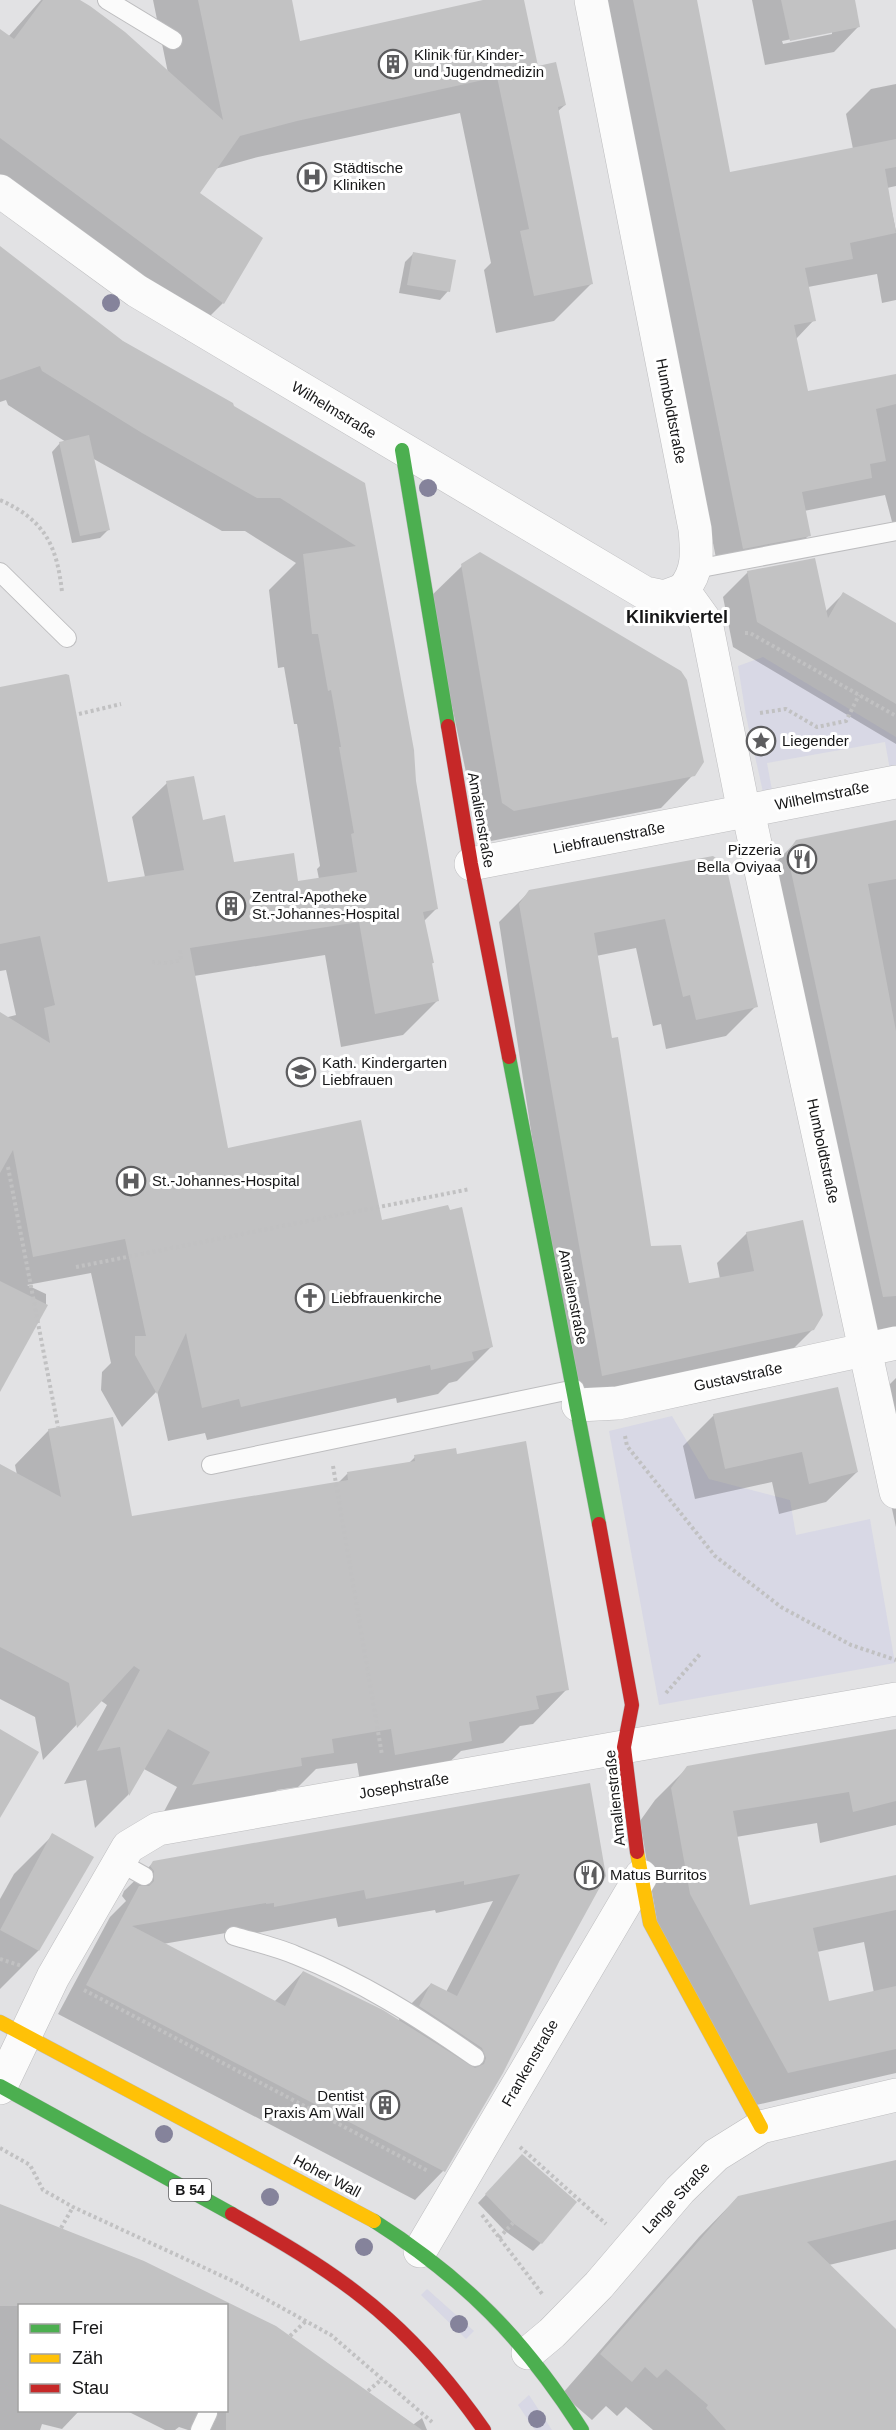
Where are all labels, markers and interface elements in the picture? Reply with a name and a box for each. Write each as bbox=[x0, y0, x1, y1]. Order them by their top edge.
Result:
place label: Klinik für Kinder- und Jugendmedizin bbox=[414, 46, 544, 80]
building icon: Klinik für Kinder- und Jugendmedizin bbox=[377, 48, 409, 80]
place label: Städtische Kliniken bbox=[333, 159, 403, 193]
hospital icon: Städtische Kliniken bbox=[296, 161, 328, 193]
street label: Humboldtstraße bbox=[653, 357, 690, 465]
street label: Wilhelmstraße bbox=[289, 378, 380, 442]
district label: Klinikviertel bbox=[626, 607, 728, 627]
place icon: Liegender bbox=[745, 725, 777, 757]
place label: Liegender bbox=[782, 732, 849, 749]
street label: Amalienstraße bbox=[465, 771, 498, 869]
street label: Wilhelmstraße bbox=[773, 778, 871, 813]
street label: Liebfrauenstraße bbox=[552, 818, 666, 857]
place label: Pizzeria Bella Oviyaa bbox=[697, 841, 782, 875]
restaurant icon: Pizzeria Bella Oviyaa bbox=[786, 843, 818, 875]
place label: Zentral-Apotheke St.-Johannes-Hospital bbox=[252, 888, 400, 922]
building icon: Zentral-Apotheke St.-Johannes-Hospital bbox=[215, 890, 247, 922]
place label: Kath. Kindergarten Liebfrauen bbox=[322, 1054, 447, 1088]
school or university icon: Kath. Kindergarten Liebfrauen bbox=[285, 1056, 317, 1088]
street label: Humboldtstraße bbox=[804, 1097, 843, 1205]
hospital icon: St.-Johannes-Hospital bbox=[115, 1165, 147, 1197]
place label: St.-Johannes-Hospital bbox=[152, 1172, 300, 1189]
street label: Amalienstraße bbox=[556, 1248, 591, 1346]
church icon: Liebfrauenkirche bbox=[294, 1282, 326, 1314]
place label: Liebfrauenkirche bbox=[331, 1289, 442, 1306]
street label: Gustavstraße bbox=[692, 1359, 784, 1394]
street label: Amalienstraße bbox=[601, 1749, 628, 1847]
street label: Josephstraße bbox=[358, 1769, 450, 1802]
restaurant icon: Matus Burritos bbox=[573, 1859, 605, 1891]
place label: Matus Burritos bbox=[610, 1866, 707, 1883]
street label: Frankenstraße bbox=[498, 2016, 561, 2109]
place label: Dentist Praxis Am Wall bbox=[264, 2087, 365, 2121]
building icon: Dentist Praxis Am Wall bbox=[369, 2089, 401, 2121]
street label: Hoher Wall bbox=[291, 2151, 364, 2200]
street label: Lange Straße bbox=[638, 2159, 713, 2237]
road number: B 54 bbox=[169, 2179, 211, 2201]
legend bbox=[18, 2304, 228, 2412]
text: Frei bbox=[72, 2318, 103, 2338]
text: Zäh bbox=[72, 2348, 103, 2368]
text: Stau bbox=[72, 2378, 109, 2398]

